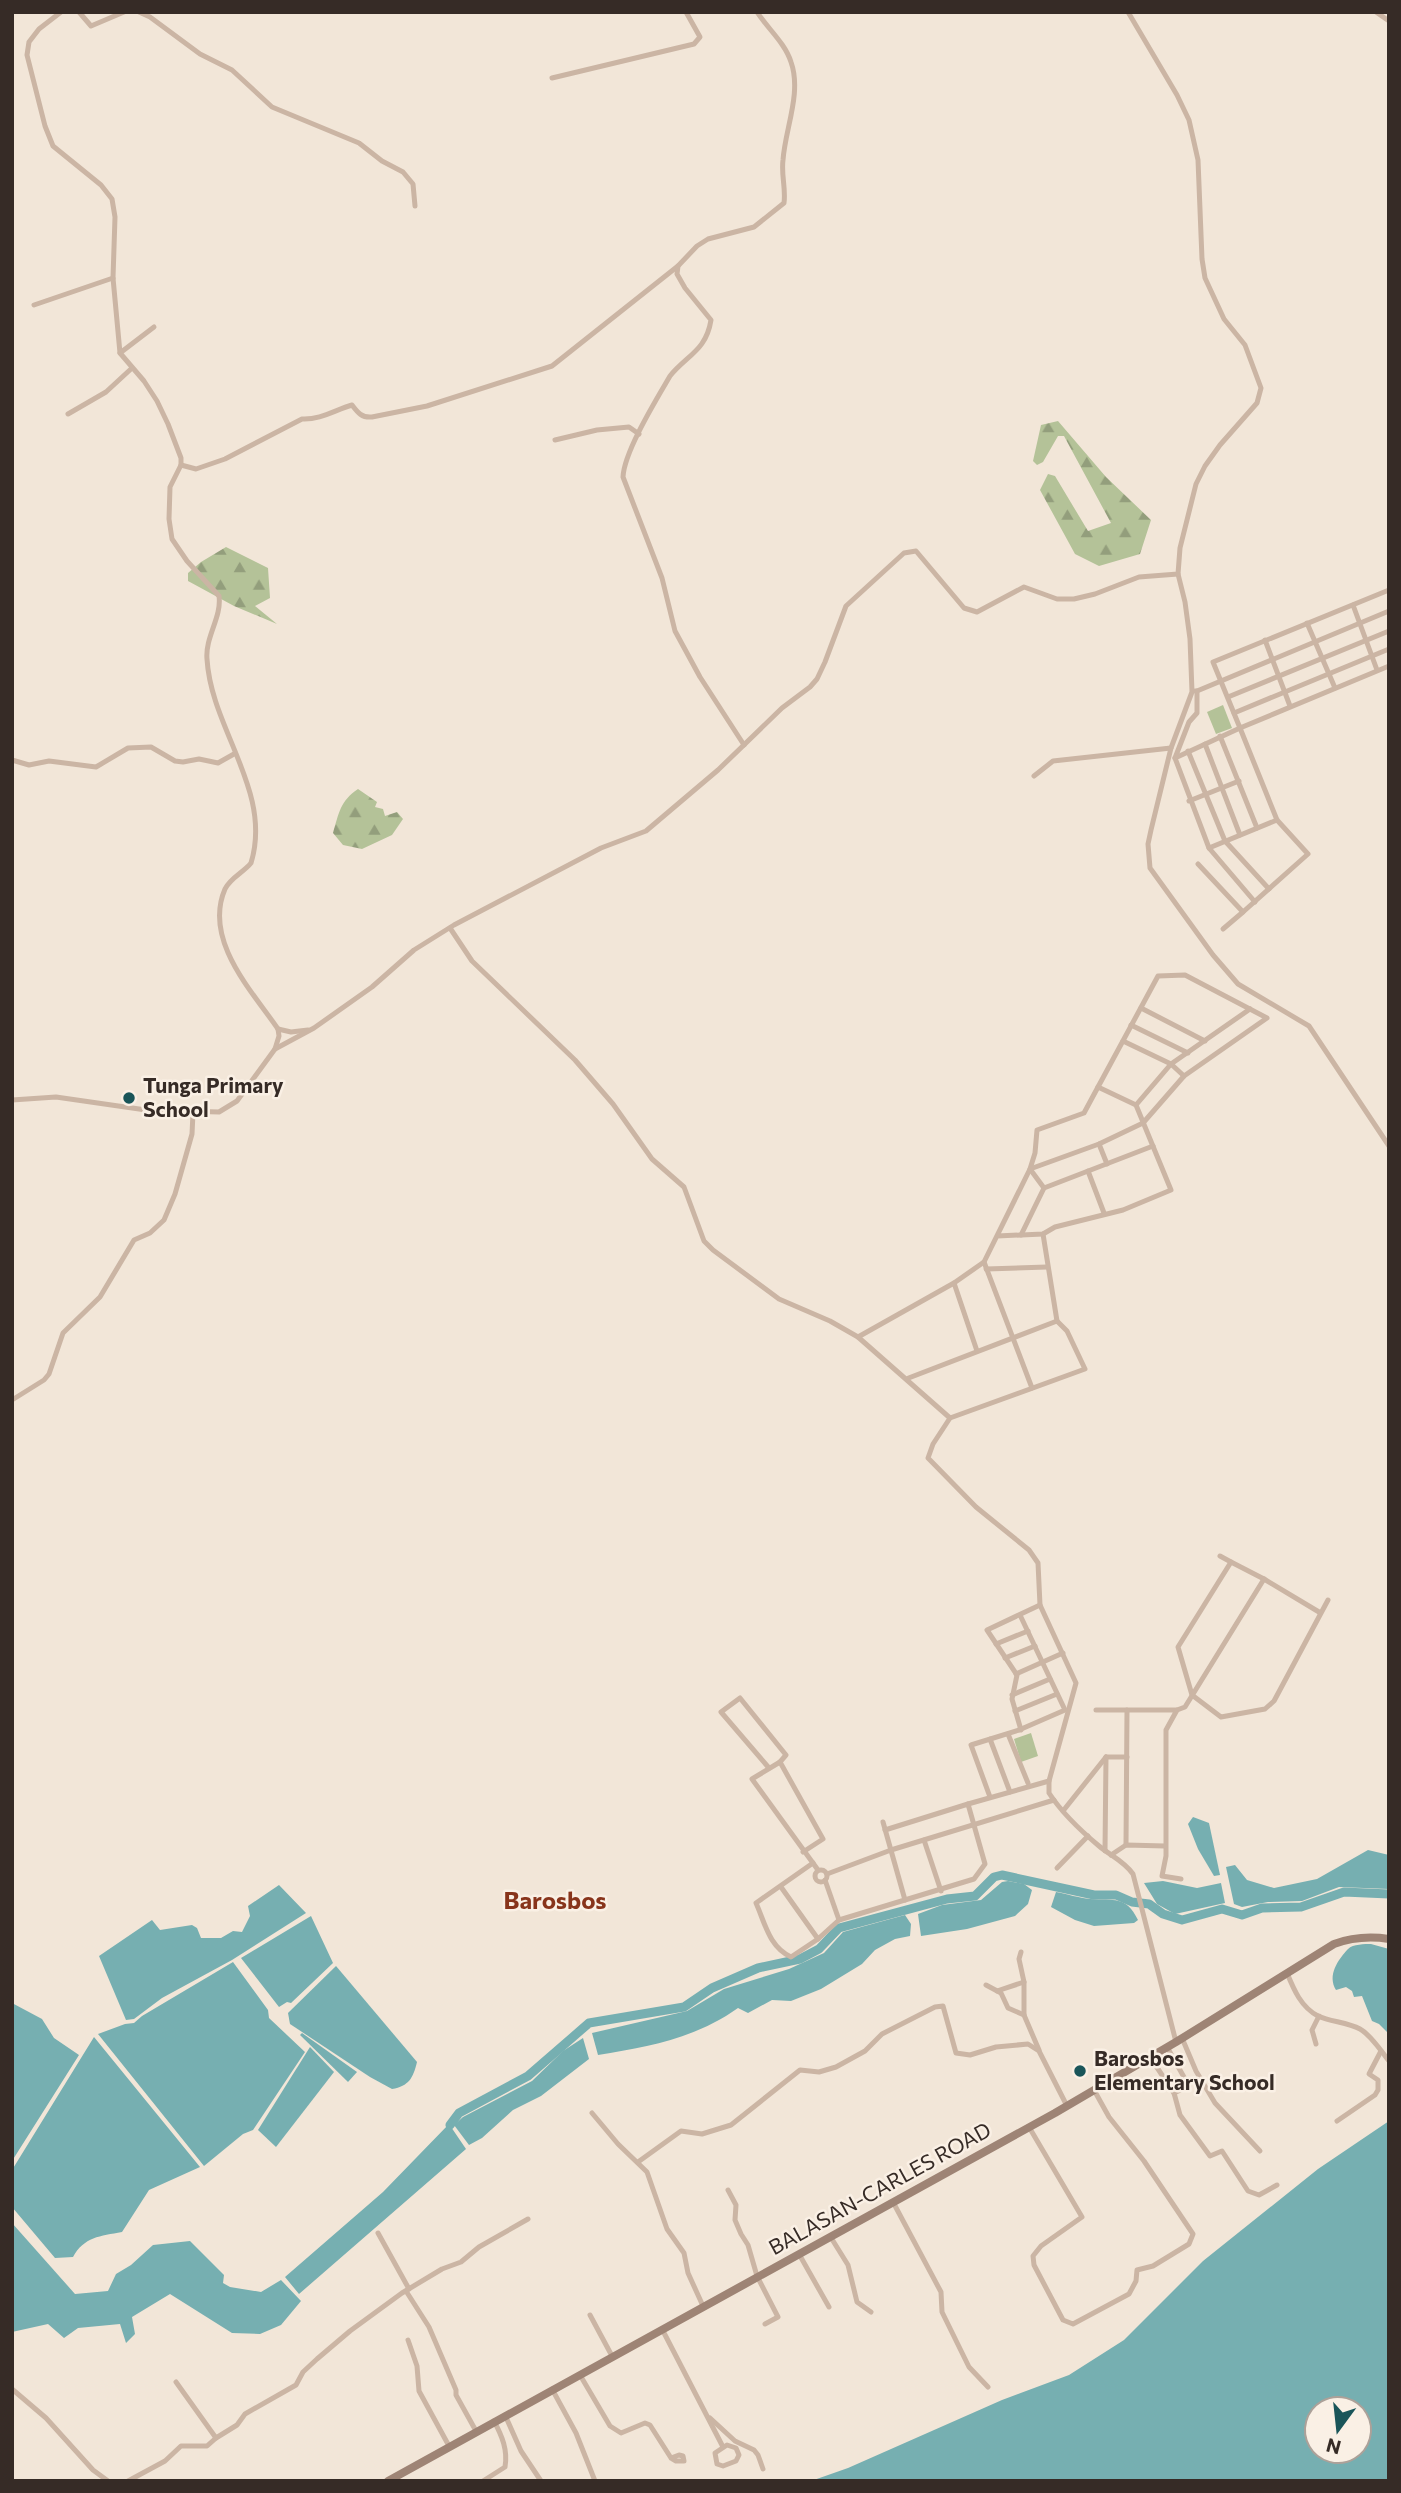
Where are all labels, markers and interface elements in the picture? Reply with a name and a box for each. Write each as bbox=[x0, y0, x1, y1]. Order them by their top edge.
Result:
place label: Tunga Primary School bbox=[143, 1072, 284, 1121]
marker: Tunga Primary School bbox=[121, 1090, 137, 1106]
district label: Barosbos bbox=[504, 1885, 606, 1914]
place label: Barosbos Elementary School bbox=[1094, 2045, 1275, 2094]
marker: Barosbos Elementary School bbox=[1072, 2063, 1088, 2079]
street label: BALASAN-CARLES ROAD bbox=[764, 2116, 995, 2259]
north arrow bbox=[1303, 2395, 1373, 2465]
text: N bbox=[1324, 2434, 1343, 2460]

